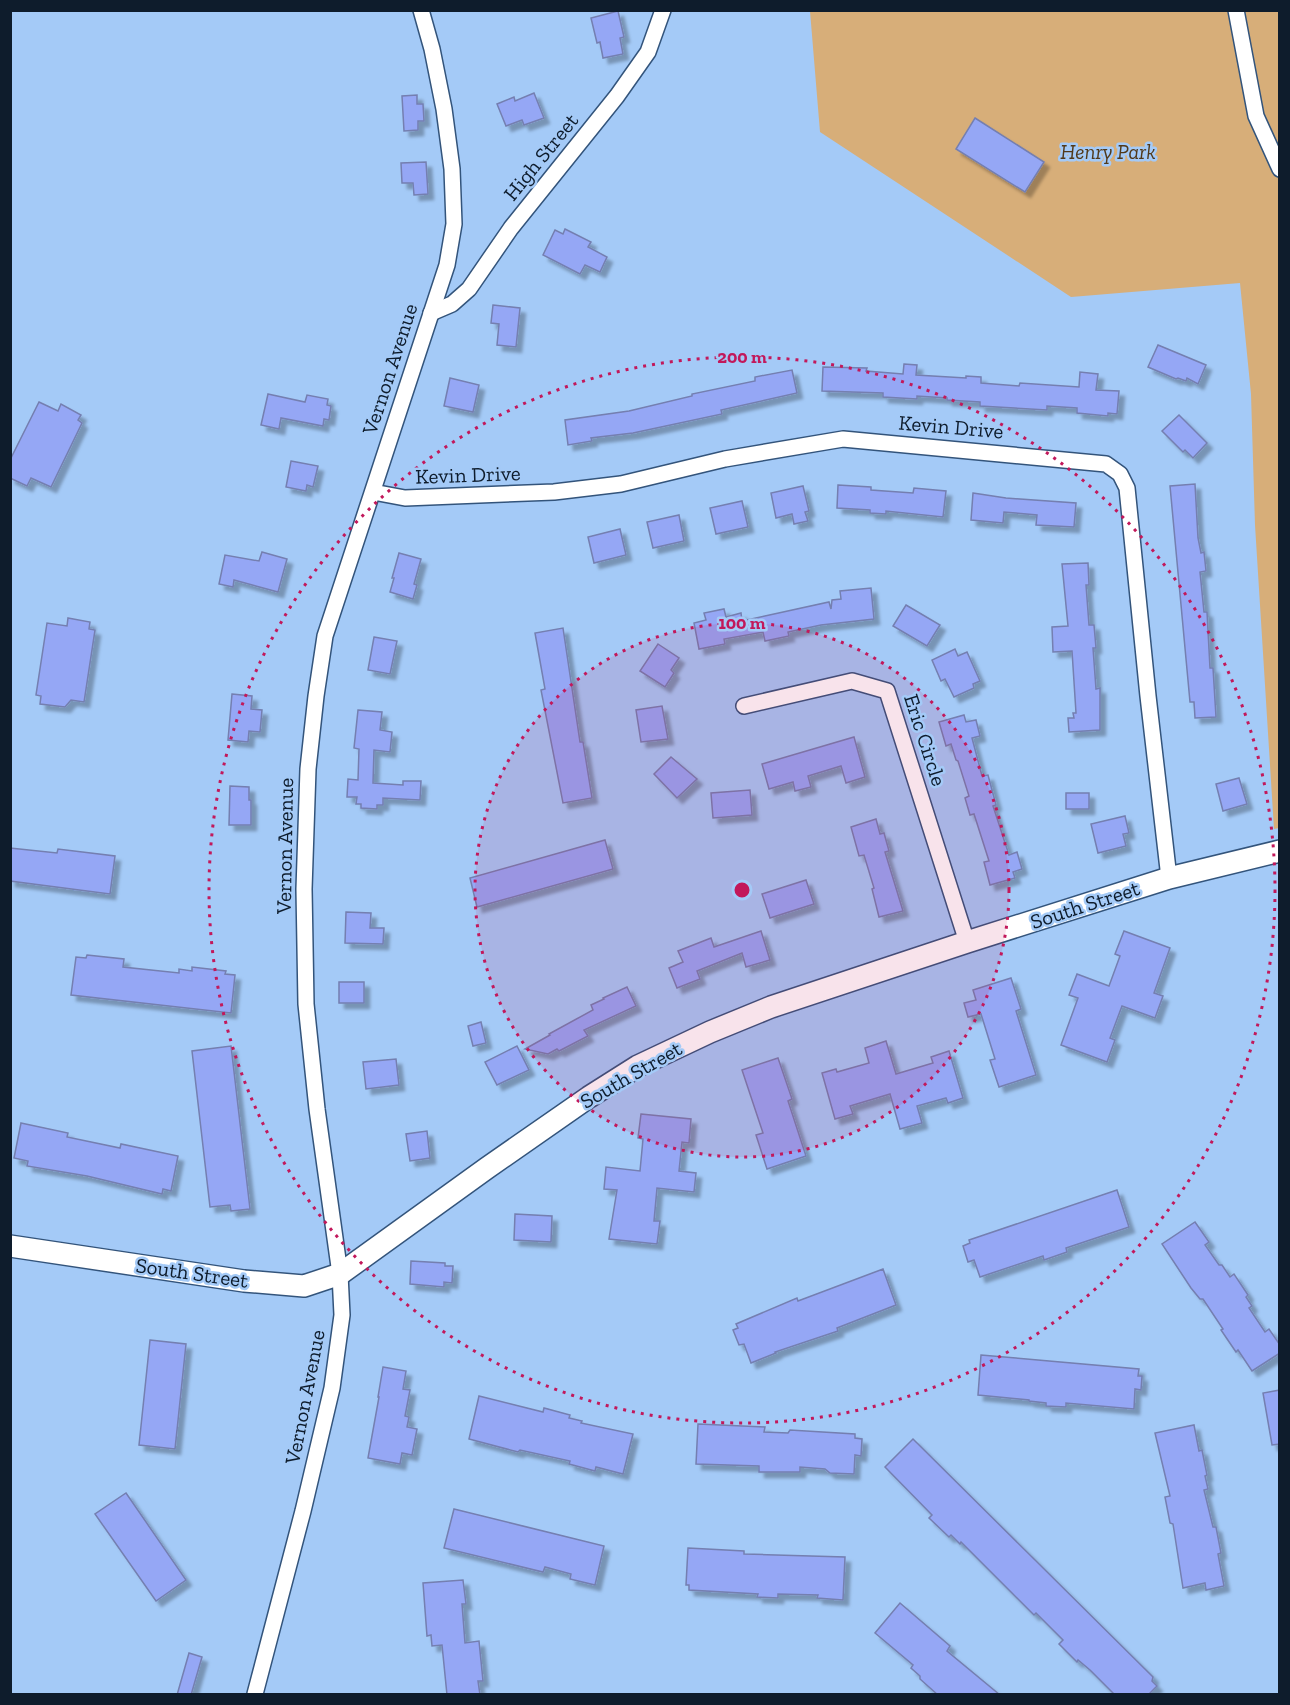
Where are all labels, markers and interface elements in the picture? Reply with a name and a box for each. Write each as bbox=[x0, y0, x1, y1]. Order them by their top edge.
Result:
street label: High Street bbox=[498, 108, 583, 205]
park label: Henry Park bbox=[1060, 139, 1156, 164]
street label: Vernon Avenue bbox=[356, 300, 423, 439]
text: 200 m bbox=[717, 346, 767, 368]
street label: Kevin Drive bbox=[897, 409, 1005, 444]
street label: Kevin Drive bbox=[415, 460, 521, 489]
text: 100 m bbox=[718, 612, 766, 634]
street label: Eric Circle bbox=[899, 691, 952, 789]
street label: Vernon Avenue bbox=[271, 777, 298, 915]
street label: South Street bbox=[1027, 875, 1143, 934]
centre of rings bbox=[732, 880, 752, 900]
street label: South Street bbox=[575, 1035, 686, 1114]
street label: South Street bbox=[134, 1252, 250, 1293]
street label: Vernon Avenue bbox=[279, 1327, 330, 1467]

